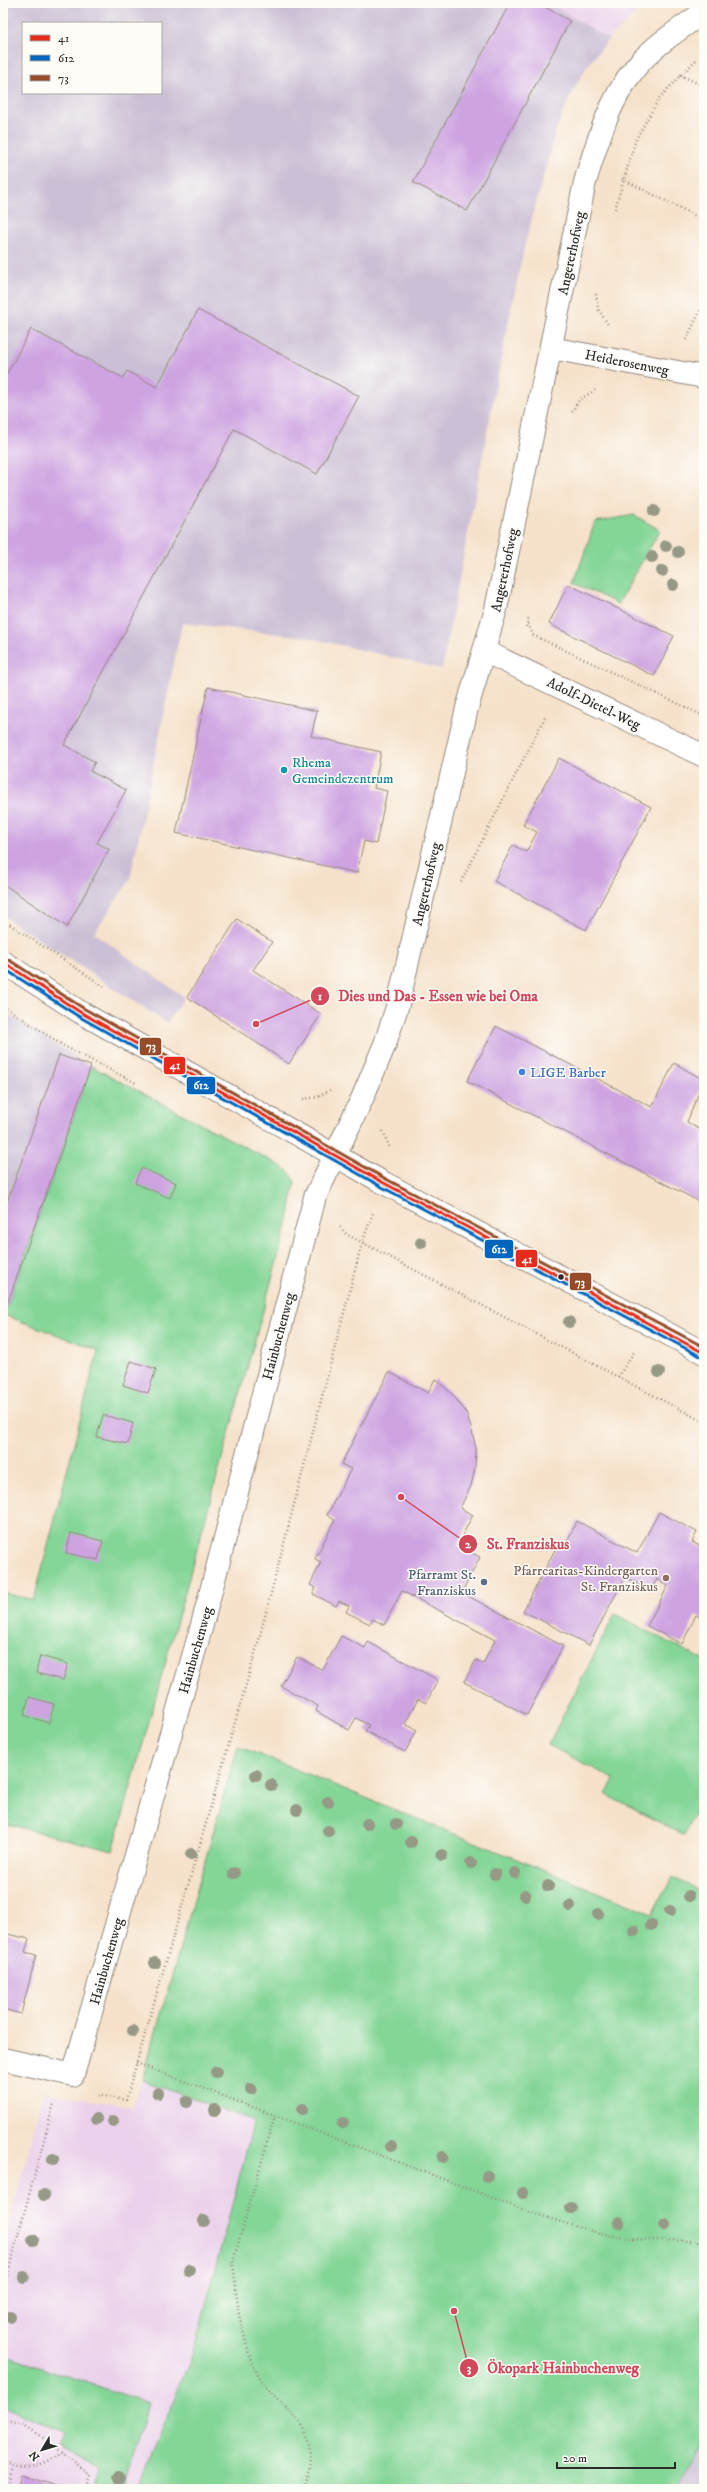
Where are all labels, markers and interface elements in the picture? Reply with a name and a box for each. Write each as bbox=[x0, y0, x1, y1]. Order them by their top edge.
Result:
legend bbox=[22, 22, 162, 94]
text: 41 bbox=[58, 31, 69, 46]
text: 612 bbox=[58, 51, 75, 66]
text: 73 bbox=[58, 71, 69, 86]
street label: Angererhofweg bbox=[554, 210, 590, 297]
street label: Heiderosenweg bbox=[583, 346, 670, 380]
street label: Angererhofweg bbox=[487, 527, 523, 614]
street label: Adolf-Dietel-Weg bbox=[544, 674, 643, 734]
place label: Rhema Gemeindezentrum bbox=[292, 754, 394, 788]
marker: Rhema Gemeindezentrum bbox=[279, 765, 289, 775]
street label: Angererhofweg bbox=[409, 841, 445, 928]
callout: Dies und Das - Essen wie bei Oma bbox=[310, 982, 546, 1009]
text: Dies und Das - Essen wie bei Oma bbox=[338, 987, 538, 1006]
text: 1 bbox=[318, 989, 323, 1004]
line badge: 73 bbox=[139, 1037, 162, 1056]
text: 73 bbox=[146, 1040, 156, 1054]
line badge: 41 bbox=[163, 1056, 186, 1075]
text: 41 bbox=[169, 1059, 180, 1073]
place label: LIGE Barber bbox=[530, 1064, 607, 1082]
marker: LIGE Barber bbox=[517, 1067, 527, 1077]
line badge: 612 bbox=[186, 1076, 216, 1095]
text: 612 bbox=[193, 1079, 209, 1093]
line badge: 612 bbox=[484, 1239, 514, 1259]
text: 612 bbox=[491, 1243, 507, 1257]
line badge: 41 bbox=[515, 1249, 538, 1268]
text: 41 bbox=[521, 1253, 532, 1267]
unlabelled marker bbox=[556, 1272, 566, 1282]
line badge: 73 bbox=[569, 1272, 592, 1291]
text: 73 bbox=[575, 1276, 585, 1290]
street label: Hainbuchenweg bbox=[259, 1290, 299, 1382]
callout: St. Franziskus bbox=[458, 1530, 577, 1557]
text: St. Franziskus bbox=[487, 1535, 569, 1554]
text: 2 bbox=[465, 1537, 472, 1552]
place label: Pfarrcaritas-Kindergarten St. Franziskus bbox=[513, 1562, 659, 1596]
place label: Pfarramt St. Franziskus bbox=[408, 1566, 476, 1600]
marker: Pfarrcaritas-Kindergarten St. Franziskus bbox=[661, 1573, 671, 1583]
marker: Pfarramt St. Franziskus bbox=[479, 1577, 489, 1587]
street label: Hainbuchenweg bbox=[175, 1604, 217, 1696]
street label: Hainbuchenweg bbox=[86, 1915, 128, 2007]
callout: Ökopark Hainbuchenweg bbox=[459, 2354, 647, 2381]
text: Ökopark Hainbuchenweg bbox=[487, 2358, 639, 2378]
text: 3 bbox=[467, 2361, 472, 2376]
north arrow bbox=[22, 2430, 62, 2470]
scale bar bbox=[557, 2444, 675, 2470]
text: N bbox=[27, 2448, 43, 2463]
text: 20 m bbox=[563, 2451, 587, 2466]

